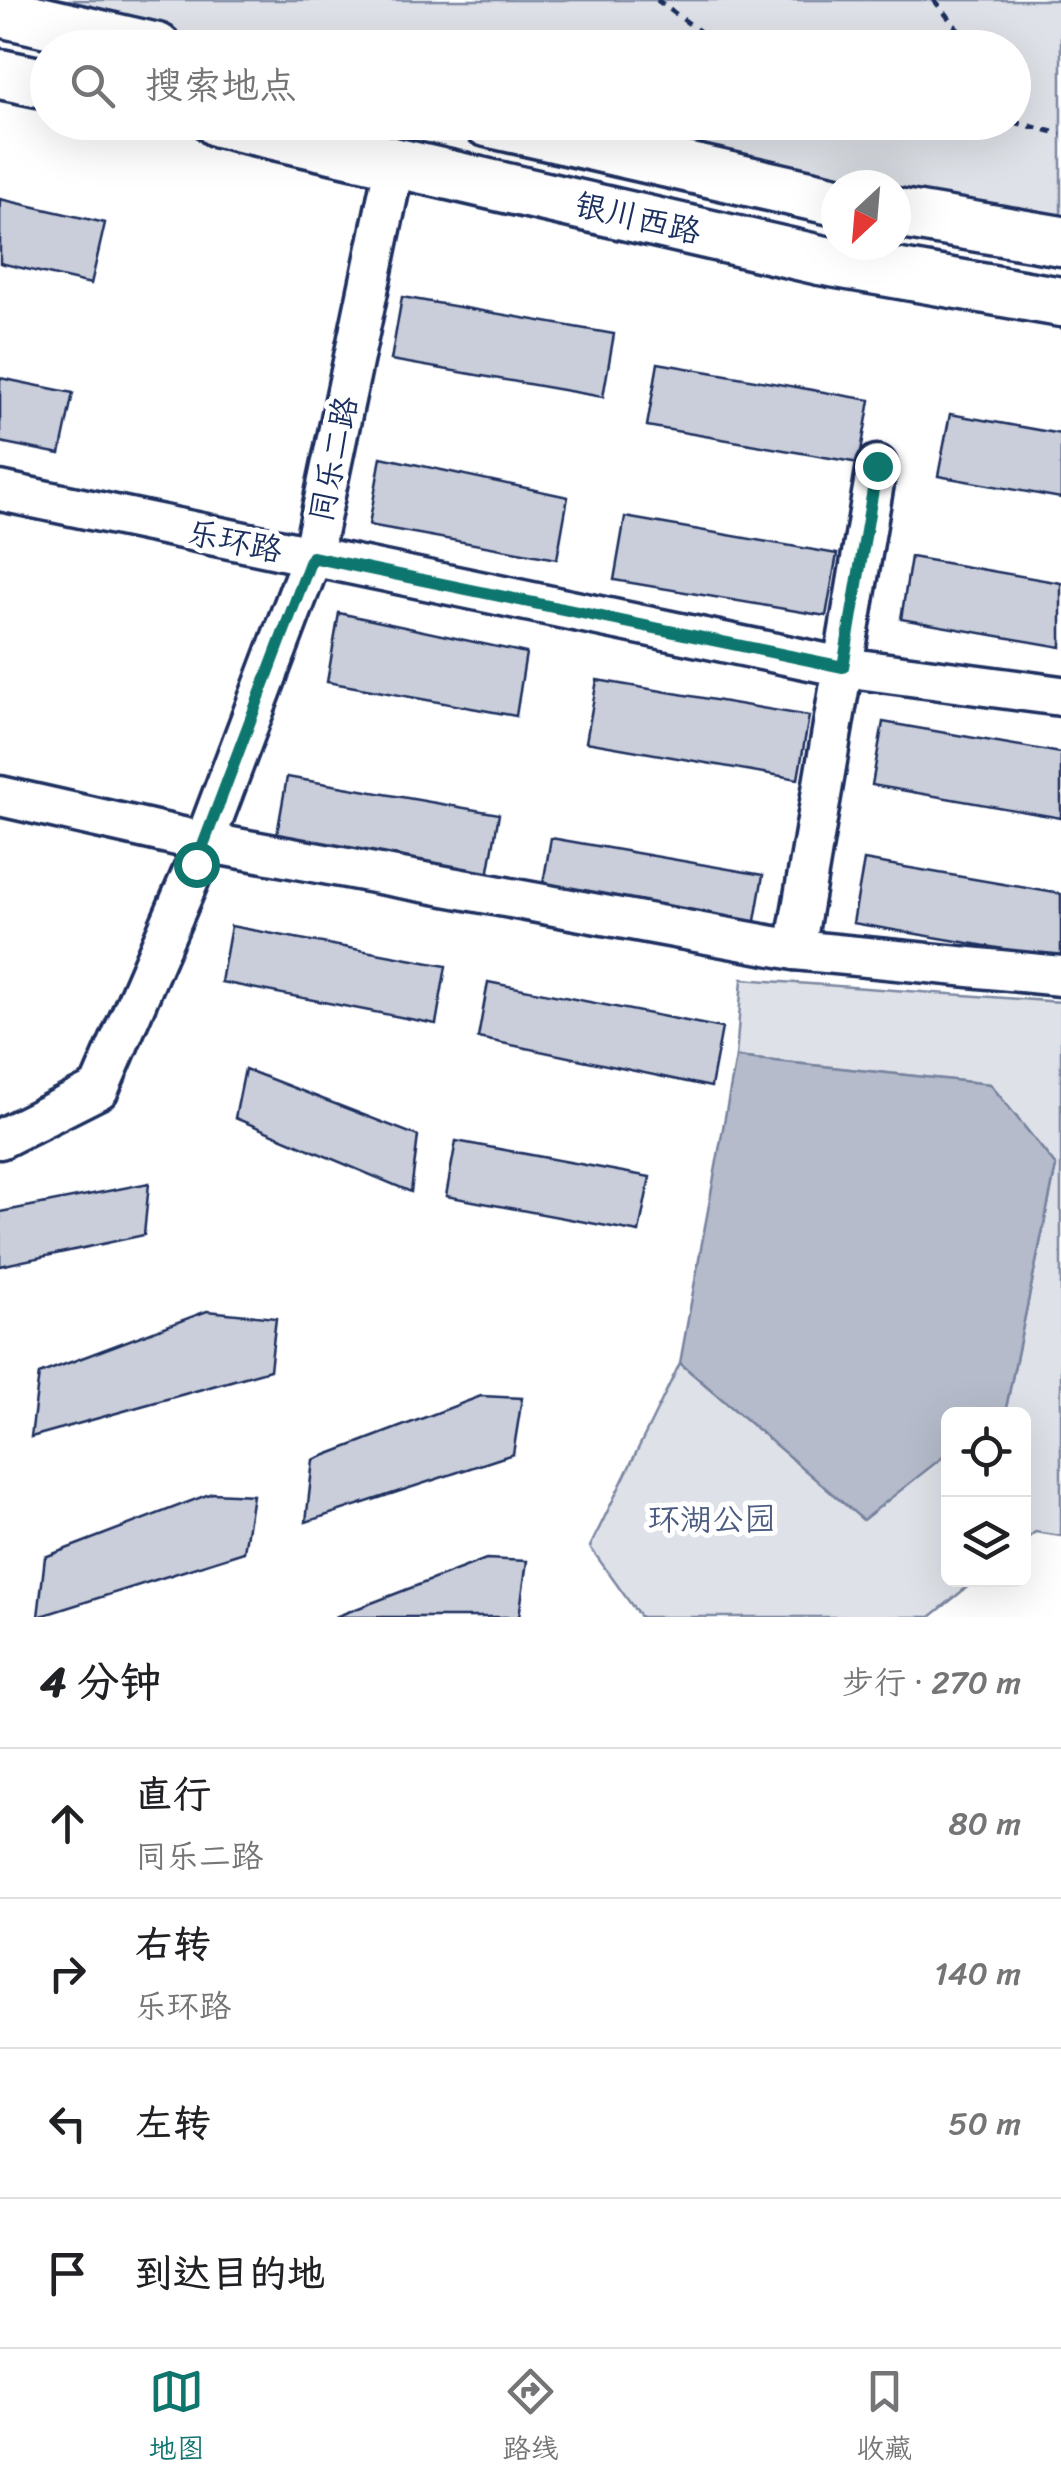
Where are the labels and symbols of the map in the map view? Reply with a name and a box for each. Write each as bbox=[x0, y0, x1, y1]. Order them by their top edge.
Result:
north arrow bbox=[821, 170, 911, 260]
street label: 银川西路 bbox=[569, 176, 707, 261]
street label: 同乐二路 bbox=[292, 391, 375, 528]
route end bbox=[855, 444, 901, 490]
street label: 乐环路 bbox=[182, 504, 288, 579]
route start bbox=[174, 842, 220, 888]
park label: 环湖公园 bbox=[648, 1491, 776, 1548]

